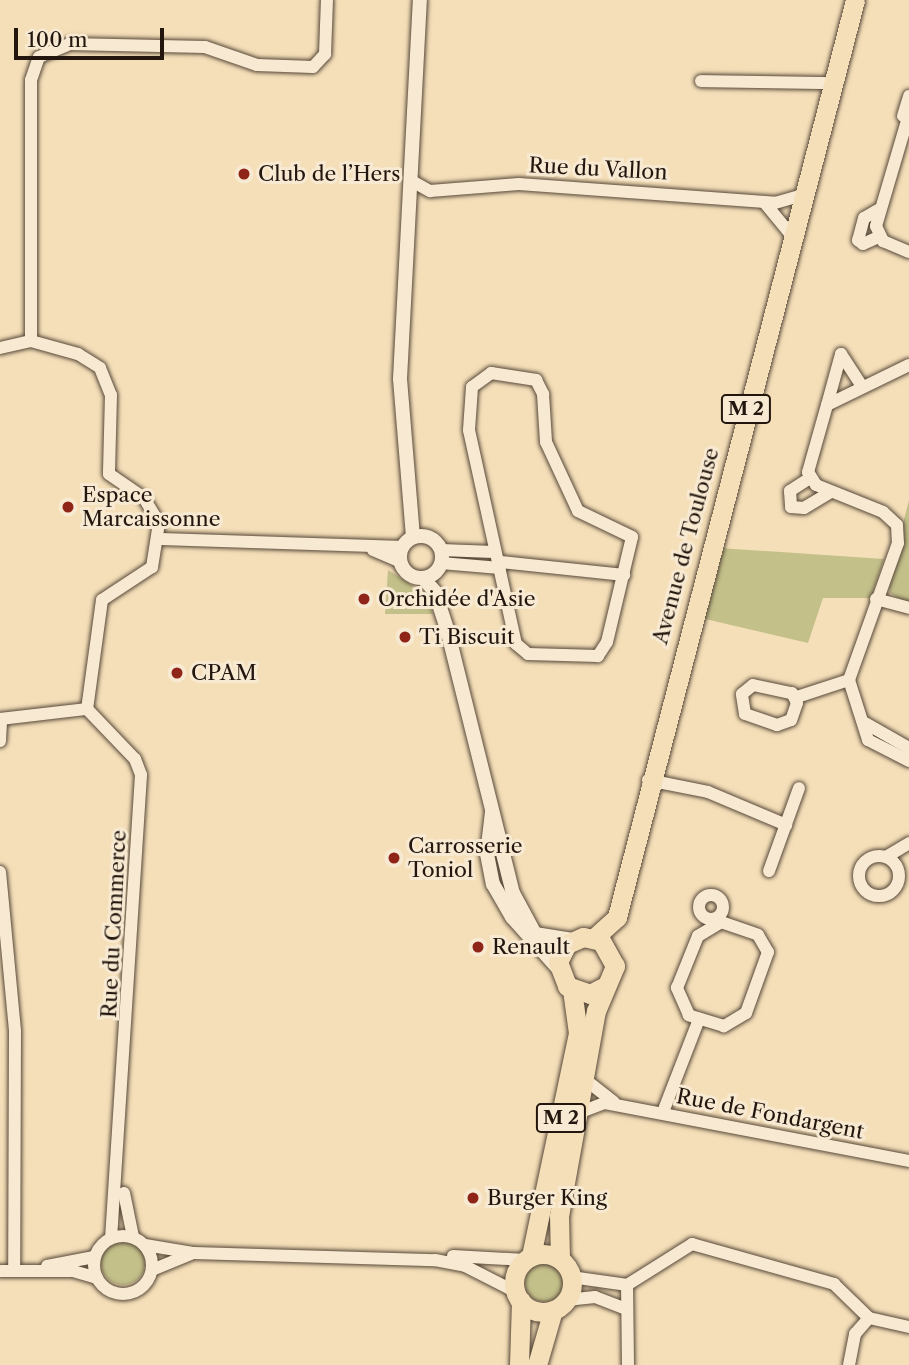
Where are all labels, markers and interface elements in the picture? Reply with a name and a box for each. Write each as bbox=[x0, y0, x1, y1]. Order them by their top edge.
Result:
scale bar bbox=[18, 14, 168, 58]
text: 100 m bbox=[27, 27, 88, 52]
street label: Rue du Vallon bbox=[528, 153, 668, 185]
place label: Club de l’Hers bbox=[258, 161, 400, 187]
marker: Club de l’Hers bbox=[236, 166, 252, 182]
road number: M 2 bbox=[720, 394, 772, 424]
street label: Avenue de Toulouse bbox=[648, 445, 724, 647]
place label: Espace Marcaissonne bbox=[82, 482, 220, 532]
marker: Espace Marcaissonne bbox=[60, 499, 76, 515]
place label: Orchidée d'Asie bbox=[378, 586, 535, 612]
marker: Orchidée d'Asie bbox=[356, 591, 372, 607]
place label: Ti Biscuit bbox=[419, 624, 514, 650]
marker: Ti Biscuit bbox=[397, 629, 413, 645]
place label: CPAM bbox=[191, 660, 257, 686]
marker: CPAM bbox=[169, 665, 185, 681]
street label: Rue du Commerce bbox=[96, 829, 132, 1019]
place label: Carrosserie Toniol bbox=[408, 833, 523, 883]
marker: Carrosserie Toniol bbox=[386, 850, 402, 866]
place label: Renault bbox=[492, 934, 570, 960]
marker: Renault bbox=[470, 939, 486, 955]
street label: Rue de Fondargent bbox=[674, 1083, 866, 1145]
road number: M 2 bbox=[535, 1102, 587, 1134]
place label: Burger King bbox=[487, 1185, 607, 1211]
marker: Burger King bbox=[465, 1190, 481, 1206]

